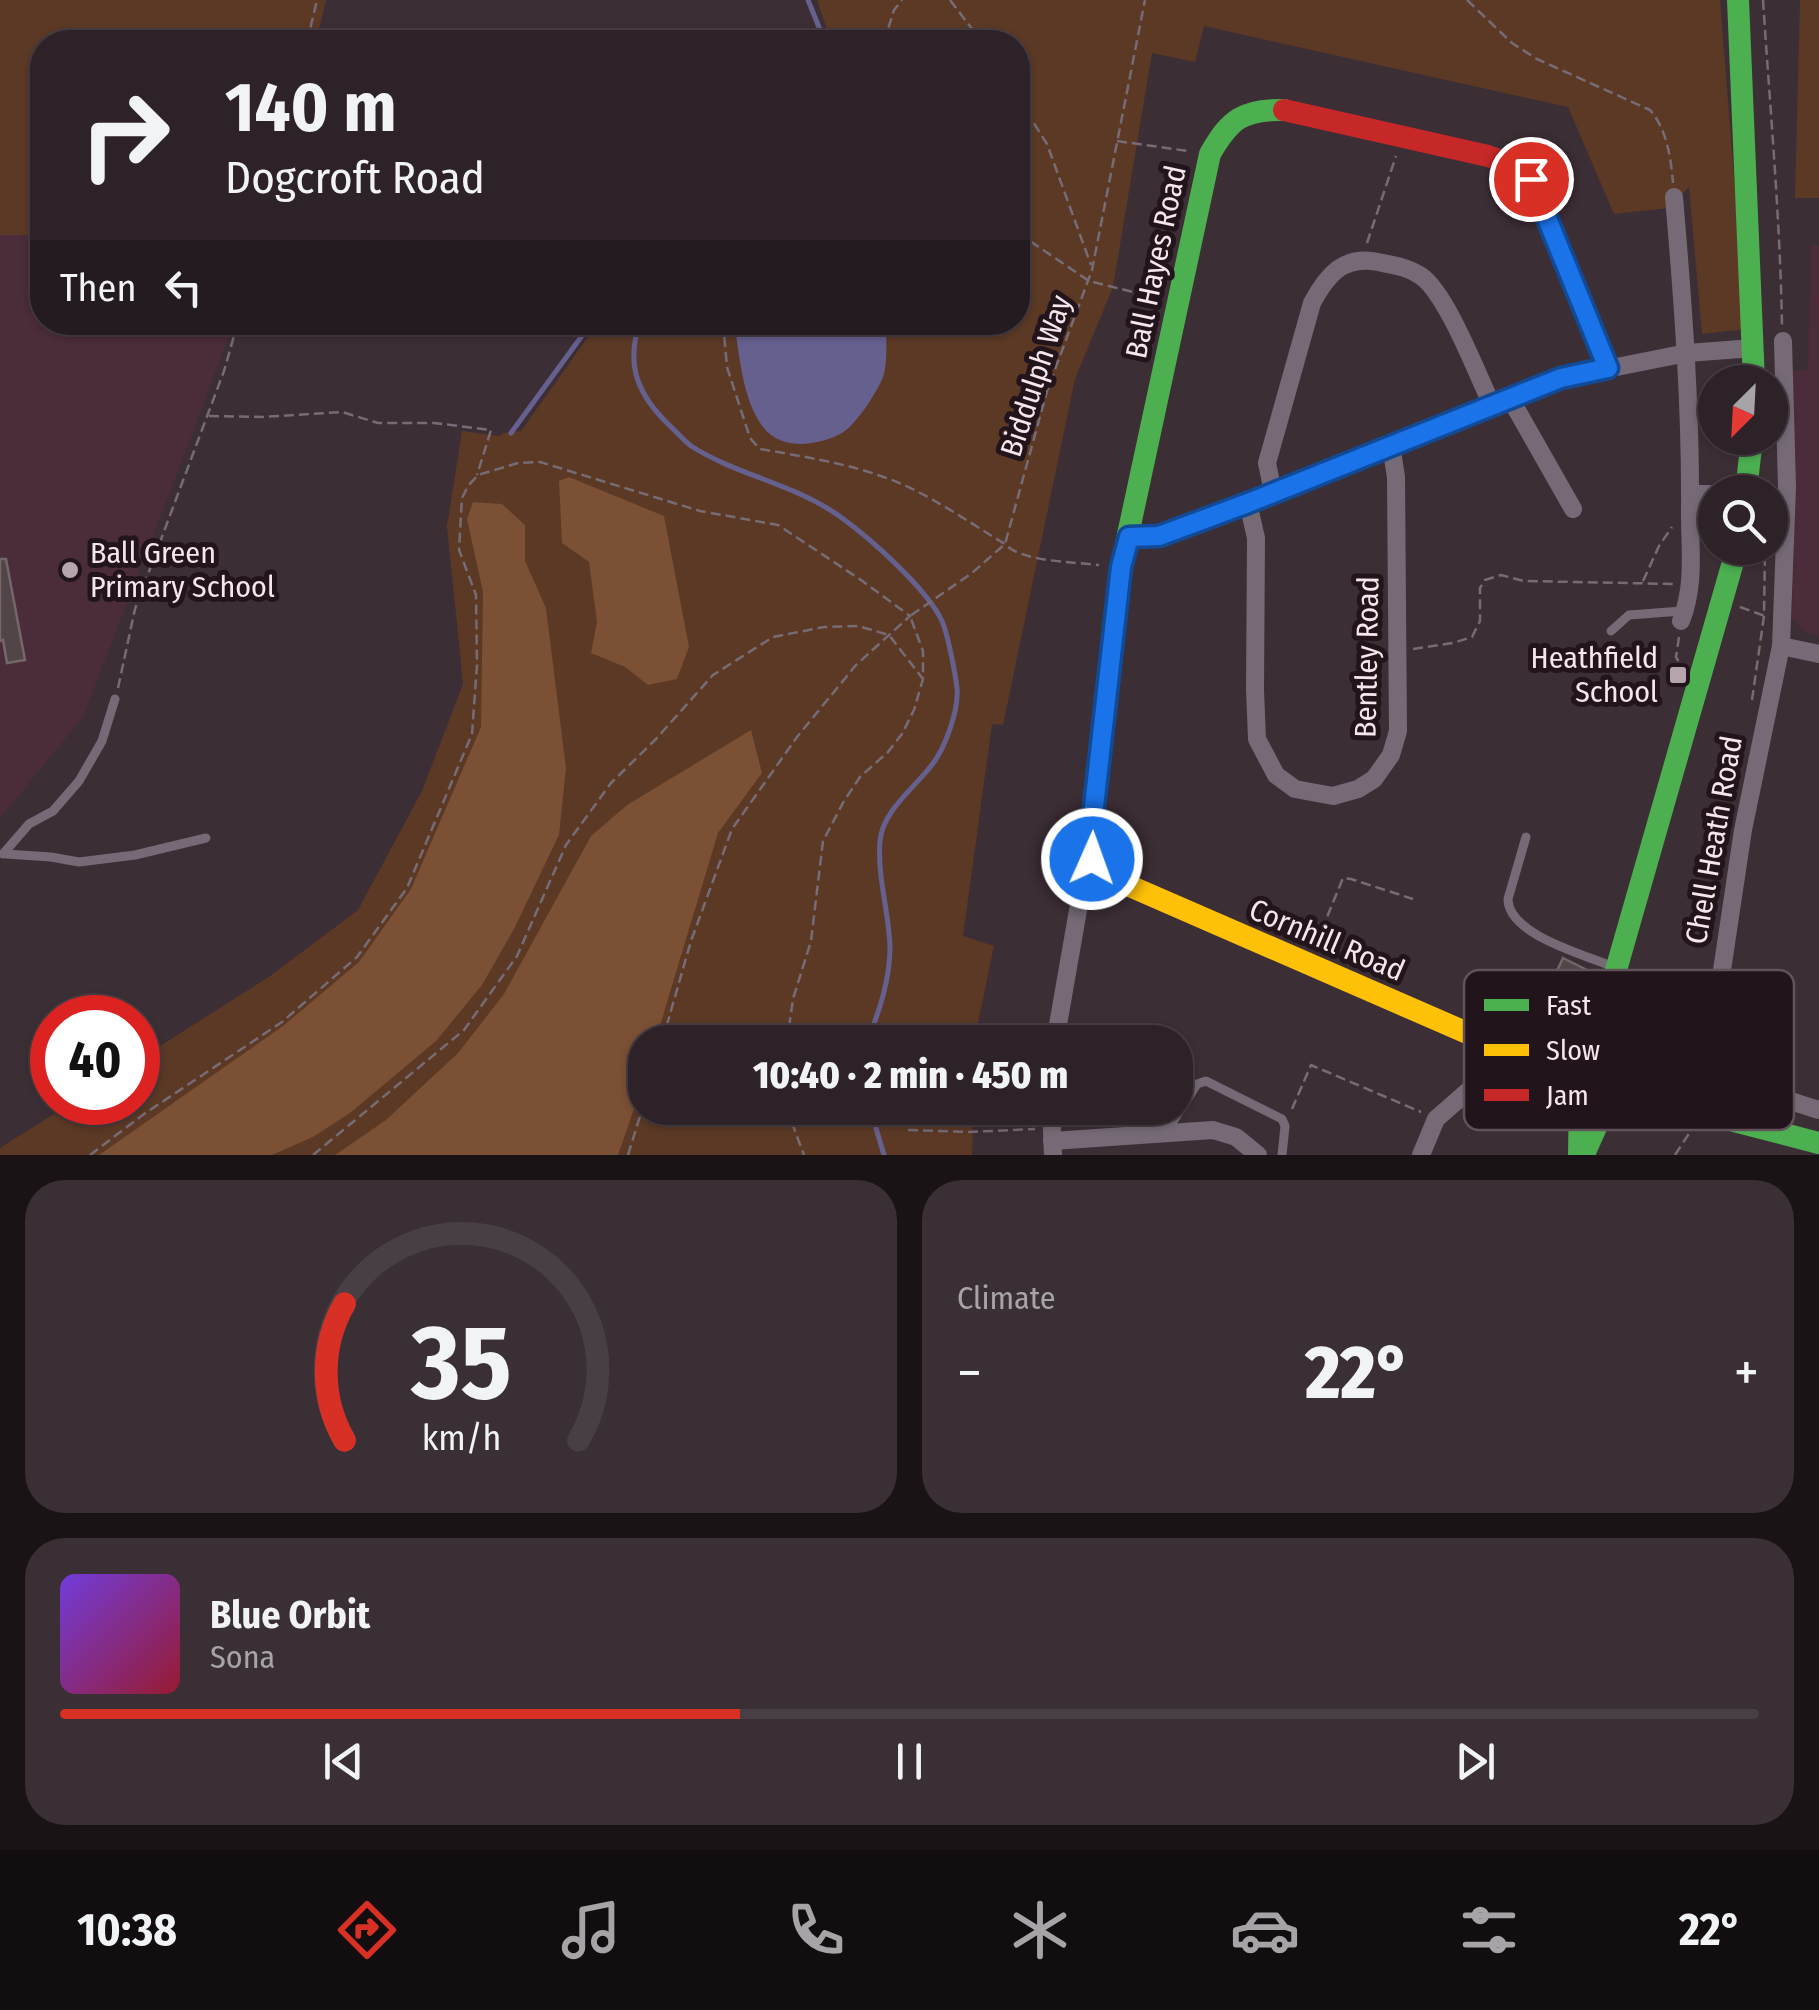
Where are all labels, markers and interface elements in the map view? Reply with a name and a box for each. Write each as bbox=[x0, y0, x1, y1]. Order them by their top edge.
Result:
text: 140 m bbox=[225, 66, 397, 150]
icon: right bbox=[60, 70, 190, 200]
pin bbox=[1489, 137, 1574, 222]
text: Dogcroft Road bbox=[225, 151, 485, 205]
icon: arrive bbox=[1504, 152, 1559, 207]
street label: Ball Hayes Road bbox=[1118, 162, 1194, 362]
icon: left bbox=[156, 260, 211, 315]
text: Then bbox=[60, 265, 136, 311]
street label: Biddulph Way bbox=[993, 290, 1079, 461]
north arrow bbox=[1698, 365, 1788, 455]
map controls bbox=[1698, 365, 1788, 565]
button: search bbox=[1698, 475, 1788, 565]
place label: Ball Green Primary School bbox=[90, 535, 275, 605]
marker: Ball Green Primary School bbox=[59, 559, 81, 581]
street label: Bentley Road bbox=[1348, 576, 1386, 738]
place label: Heathfield School bbox=[1531, 640, 1658, 710]
marker: Heathfield School bbox=[1667, 664, 1689, 686]
street label: Chell Heath Road bbox=[1678, 733, 1750, 947]
position arrow bbox=[1040, 807, 1144, 911]
street label: Cornhill Road bbox=[1244, 891, 1410, 989]
legend bbox=[1464, 970, 1794, 1130]
text: Fast bbox=[1546, 989, 1592, 1022]
speed limit sign: 40 bbox=[30, 995, 160, 1125]
text: Slow bbox=[1546, 1034, 1600, 1067]
text: 10:40 · 2 min · 450 m bbox=[753, 1052, 1068, 1098]
text: Jam bbox=[1546, 1079, 1589, 1112]
text: Climate bbox=[957, 1279, 1056, 1317]
text: 35 bbox=[410, 1301, 511, 1426]
text: 22° bbox=[1305, 1328, 1411, 1418]
text: − bbox=[957, 1340, 982, 1406]
text: + bbox=[1734, 1340, 1759, 1406]
text: km/h bbox=[421, 1417, 501, 1459]
text: Blue Orbit bbox=[210, 1592, 370, 1638]
text: Sona bbox=[210, 1638, 275, 1676]
icon: previous bbox=[316, 1734, 371, 1789]
icon: pause bbox=[882, 1734, 937, 1789]
icon: next bbox=[1448, 1734, 1503, 1789]
icon: directions bbox=[332, 1895, 402, 1965]
icon: music bbox=[556, 1895, 626, 1965]
icon: phone bbox=[781, 1895, 851, 1965]
icon: climate bbox=[1005, 1895, 1075, 1965]
icon: car bbox=[1230, 1895, 1300, 1965]
icon: filters bbox=[1454, 1895, 1524, 1965]
text: 10:38 bbox=[77, 1903, 177, 1957]
text: 22° bbox=[1679, 1903, 1742, 1957]

